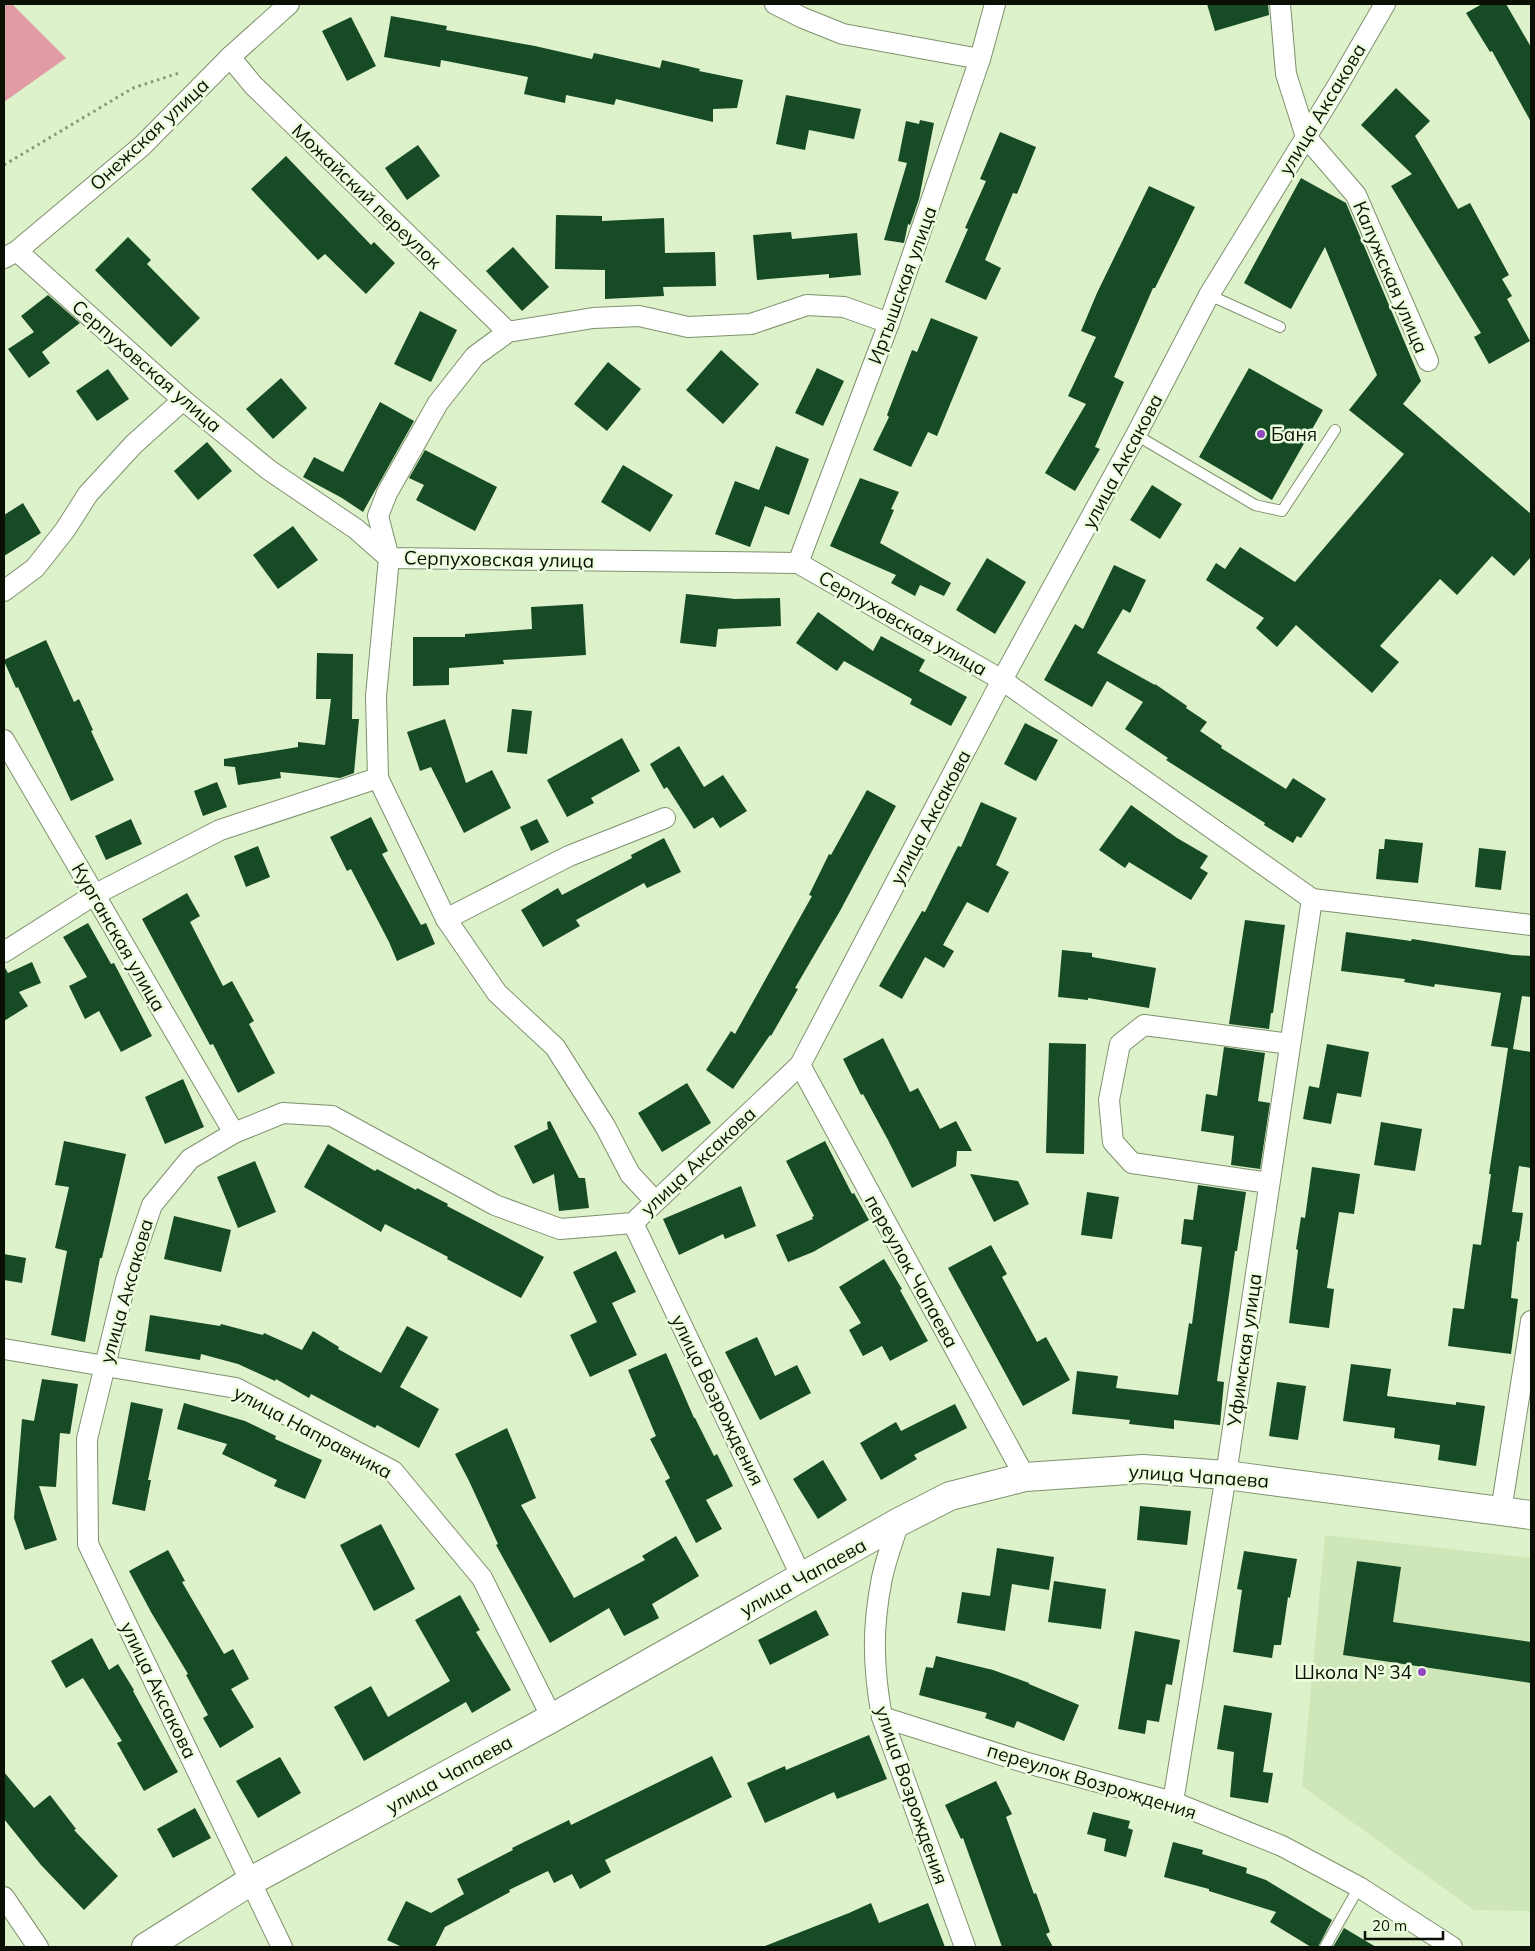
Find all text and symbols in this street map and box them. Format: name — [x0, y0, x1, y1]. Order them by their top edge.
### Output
street label: улица Аксакова — [1273, 39, 1371, 179]
street label: Онежская улица — [84, 73, 214, 195]
street label: Можайский переулок — [287, 118, 447, 274]
street label: Калужская улица — [1348, 197, 1434, 357]
street label: Иртышская улица — [862, 203, 942, 367]
street label: Серпуховская улица — [67, 295, 227, 437]
street label: улица Аксакова — [1076, 390, 1168, 532]
place label: Баня — [1271, 422, 1317, 446]
marker: Баня — [1255, 428, 1267, 440]
street label: Серпуховская улица — [404, 545, 594, 573]
street label: Серпуховская улица — [815, 565, 991, 681]
street label: улица Аксакова — [884, 746, 976, 888]
street label: Курганская улица — [67, 858, 171, 1016]
street label: улица Аксакова — [635, 1101, 761, 1221]
street label: переулок Чапаева — [860, 1190, 964, 1352]
street label: улица Аксакова — [94, 1216, 158, 1366]
street label: Уфимская улица — [1221, 1272, 1267, 1429]
street label: улица Возрождения — [666, 1311, 770, 1489]
street label: улица Направника — [230, 1380, 396, 1484]
street label: улица Чапаева — [1128, 1459, 1270, 1493]
street label: улица Чапаева — [736, 1532, 870, 1622]
street label: улица Аксакова — [116, 1618, 202, 1762]
place label: Школа № 34 — [1294, 1660, 1412, 1684]
marker: Школа № 34 — [1416, 1666, 1428, 1678]
street label: улица Возрождения — [870, 1703, 954, 1887]
street label: улица Чапаева — [382, 1729, 516, 1819]
street label: переулок Возрождения — [984, 1738, 1200, 1824]
scale bar — [1365, 1908, 1442, 1940]
text: 20 m — [1372, 1916, 1407, 1935]

